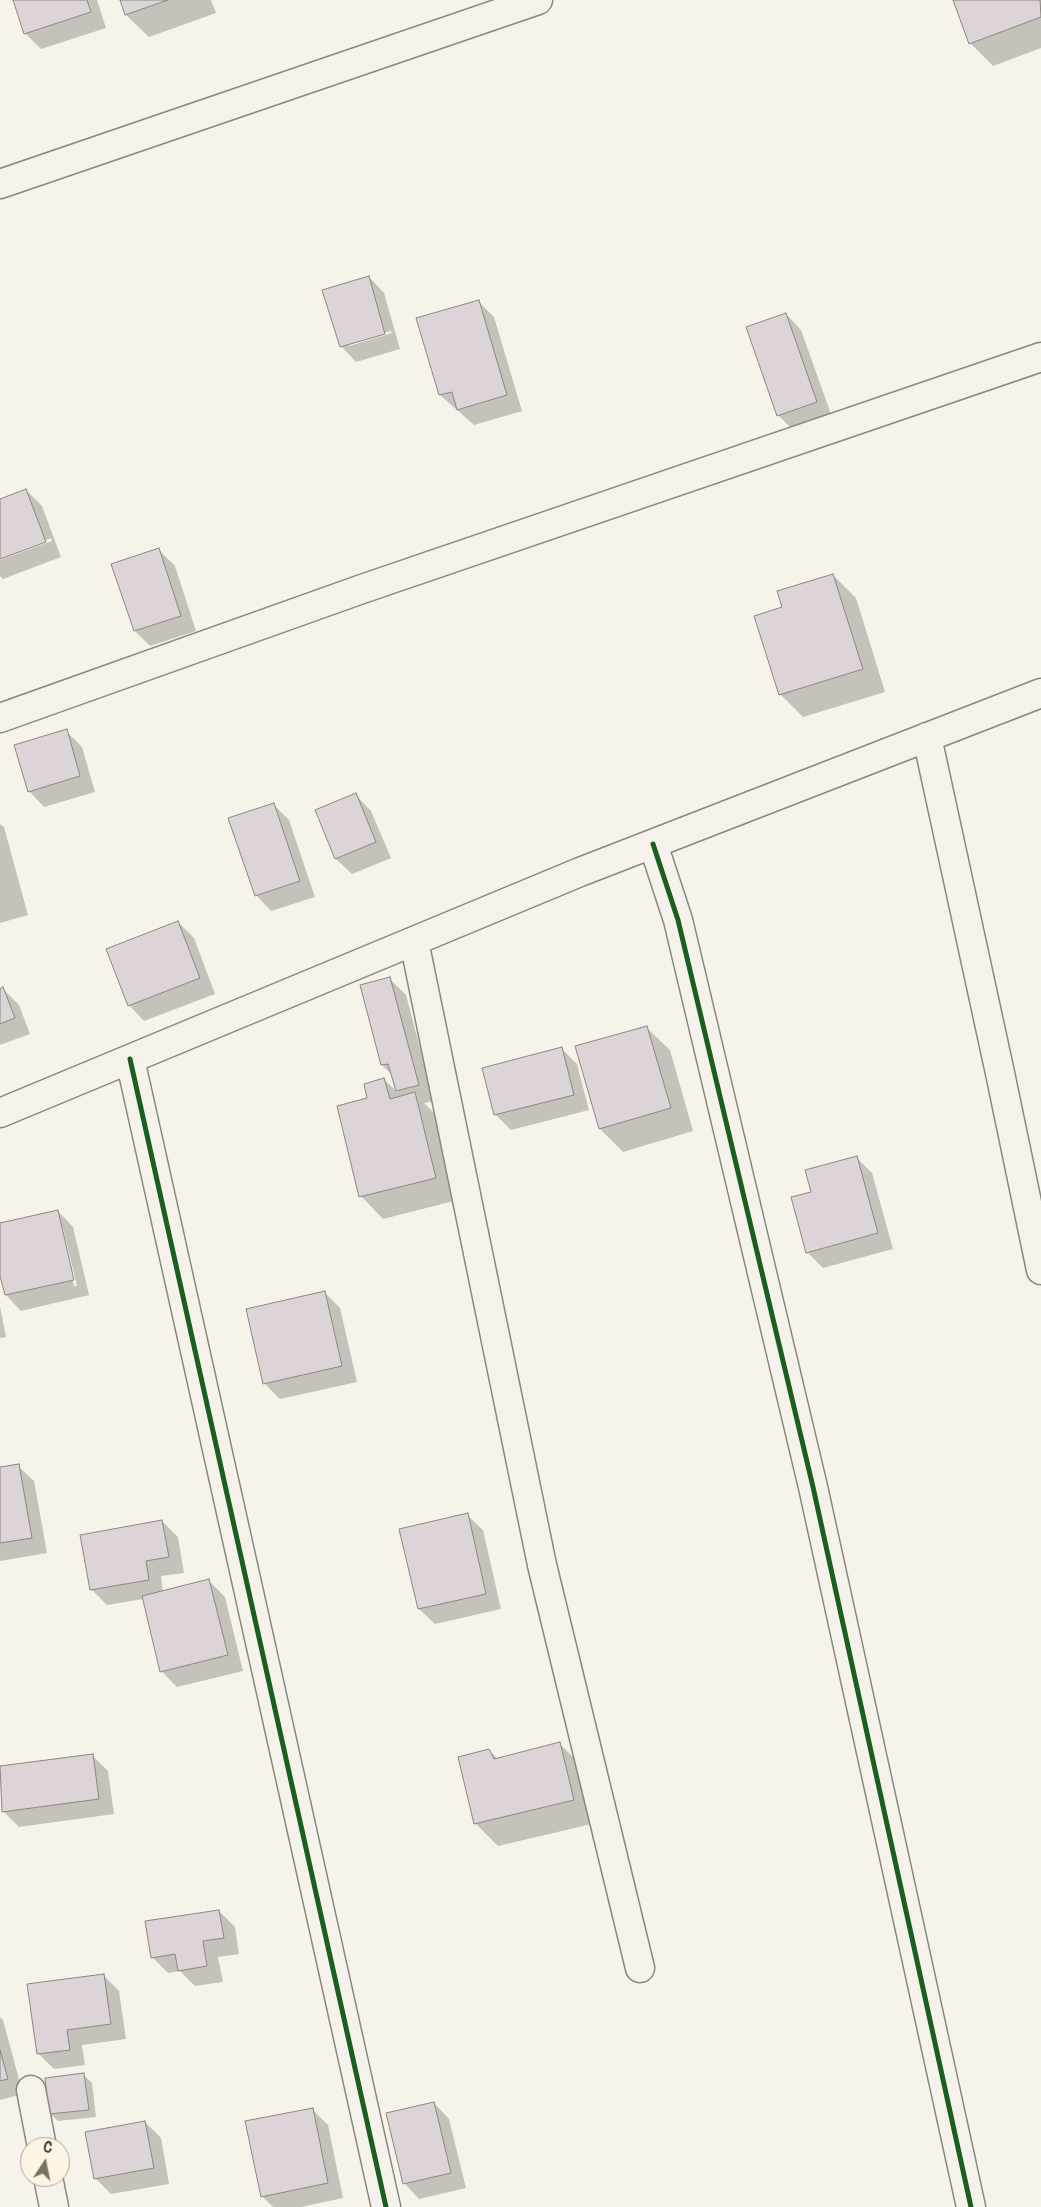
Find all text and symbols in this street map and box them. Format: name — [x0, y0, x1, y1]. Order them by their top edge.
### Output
north arrow — [20, 2137, 70, 2187]
text: С — [42, 2139, 54, 2157]

